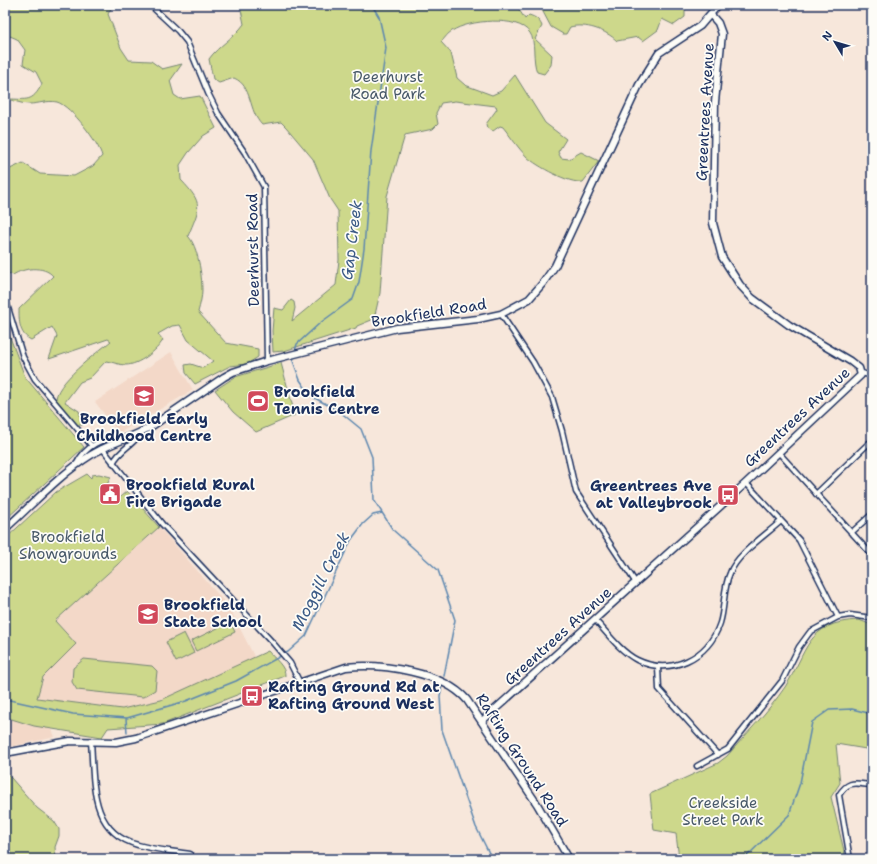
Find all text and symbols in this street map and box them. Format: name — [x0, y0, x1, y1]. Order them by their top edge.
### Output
north arrow — [815, 22, 855, 62]
text: N — [819, 28, 836, 44]
street label: Greentrees Avenue — [691, 43, 719, 181]
park label: Deerhurst Road Park — [351, 67, 425, 104]
street label: Deerhurst Road — [242, 193, 264, 307]
water label: Gap Creek — [336, 199, 367, 281]
street label: Brookfield Road — [370, 294, 488, 332]
street label: Greentrees Avenue — [740, 363, 854, 471]
place label: Brookfield Tennis Centre — [274, 382, 380, 419]
school or university icon: Brookfield Early Childhood Centre — [131, 383, 157, 409]
sports icon: Brookfield Tennis Centre — [245, 388, 271, 414]
place label: Brookfield Early Childhood Centre — [76, 409, 212, 446]
place label: Brookfield Rural Fire Brigade — [126, 475, 255, 512]
place label: Greentrees Ave at Valleybrook — [590, 476, 712, 513]
public building icon: Brookfield Rural Fire Brigade — [97, 481, 123, 507]
bus stop icon: Greentrees Ave at Valleybrook — [715, 482, 741, 508]
park label: Brookfield Showgrounds — [19, 527, 117, 564]
water label: Moggill Creek — [287, 528, 354, 634]
street label: Greentrees Avenue — [500, 582, 616, 690]
place label: Brookfield State School — [164, 595, 262, 632]
school or university icon: Brookfield State School — [135, 601, 161, 627]
place label: Rafting Ground Rd at Rafting Ground West — [268, 677, 439, 714]
bus stop icon: Rafting Ground Rd at Rafting Ground West — [239, 683, 265, 709]
street label: Rafting Ground Road — [471, 690, 573, 831]
park label: Creekside Street Park — [682, 793, 764, 830]

